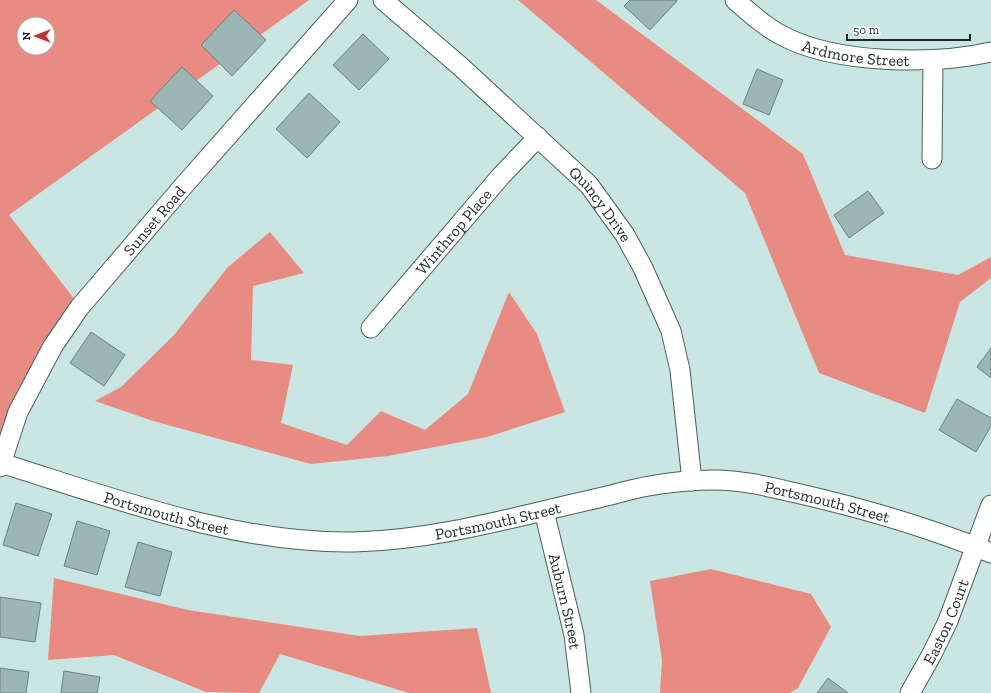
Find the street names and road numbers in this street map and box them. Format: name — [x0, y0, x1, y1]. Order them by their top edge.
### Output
street label: Ardmore Street — [800, 36, 910, 70]
street label: Quincy Drive — [565, 162, 636, 245]
street label: Sunset Road — [119, 182, 189, 259]
street label: Winthrop Place — [412, 185, 495, 278]
street label: Portsmouth Street — [763, 477, 892, 526]
street label: Portsmouth Street — [102, 487, 231, 538]
street label: Portsmouth Street — [433, 498, 563, 543]
street label: Auburn Street — [545, 551, 585, 651]
street label: Easton Court — [919, 576, 972, 668]

